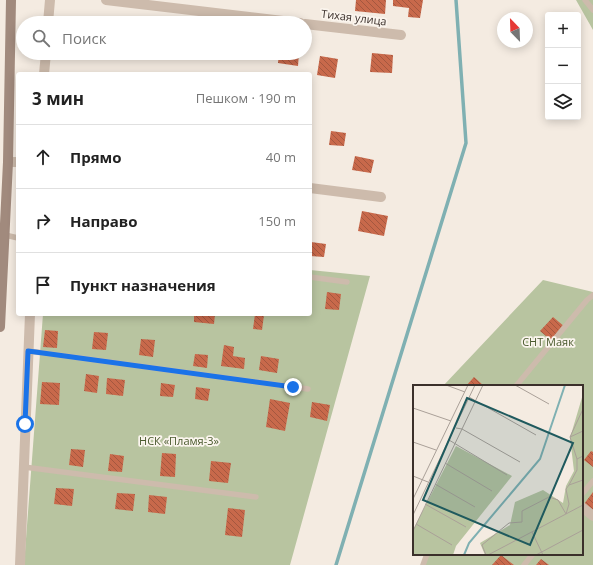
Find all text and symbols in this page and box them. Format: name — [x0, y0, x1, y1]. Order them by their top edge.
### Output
street label: Тихая улица — [320, 6, 388, 28]
north arrow — [497, 12, 533, 48]
map controls — [545, 12, 581, 120]
button: + — [545, 12, 581, 48]
search box — [16, 16, 312, 60]
icon: search — [30, 27, 52, 49]
text: Поиск — [62, 28, 106, 48]
button: − — [545, 48, 581, 84]
button: layers — [545, 84, 581, 120]
text: 3 мин — [32, 87, 84, 110]
text: Пешком · 190 m — [196, 89, 296, 107]
icon: ahead — [32, 146, 54, 168]
text: Прямо — [70, 147, 122, 167]
text: 40 m — [266, 148, 296, 166]
icon: right — [32, 210, 54, 232]
text: Направо — [70, 211, 138, 231]
text: 150 m — [258, 212, 296, 230]
icon: arrive — [32, 274, 54, 296]
text: Пункт назначения — [70, 275, 216, 295]
park label: СНТ Маяк — [522, 334, 574, 349]
route end — [284, 378, 302, 396]
inset map — [413, 385, 583, 555]
route start — [16, 415, 34, 433]
park label: НСК «Пламя-3» — [139, 433, 219, 448]

